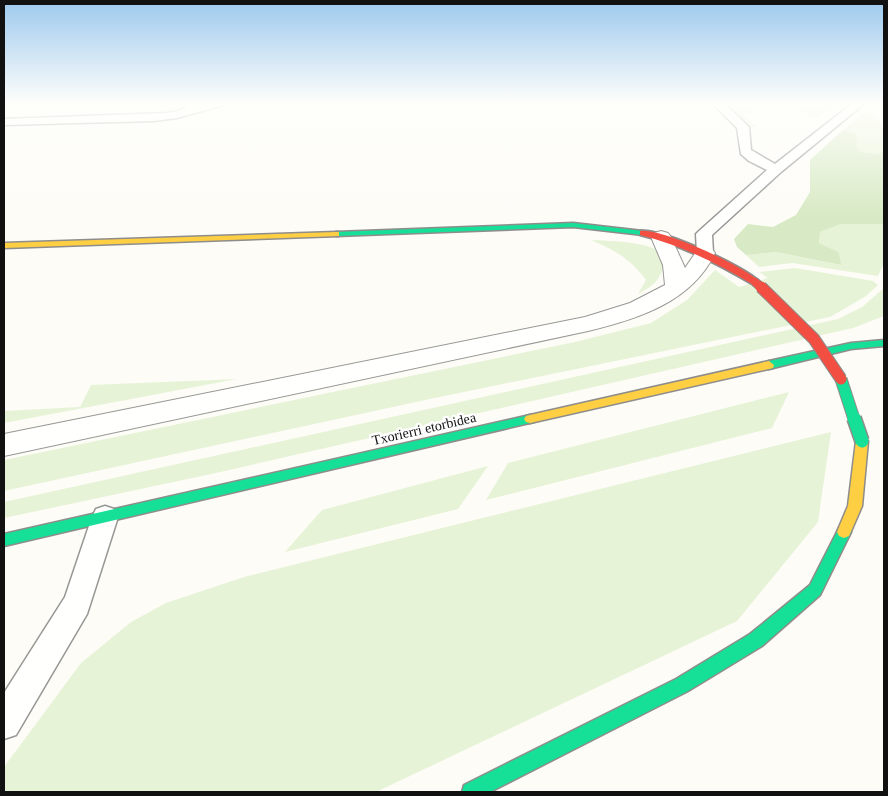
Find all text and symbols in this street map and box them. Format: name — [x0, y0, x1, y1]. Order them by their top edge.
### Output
street label: Txorierri etorbidea — [371, 410, 478, 448]

